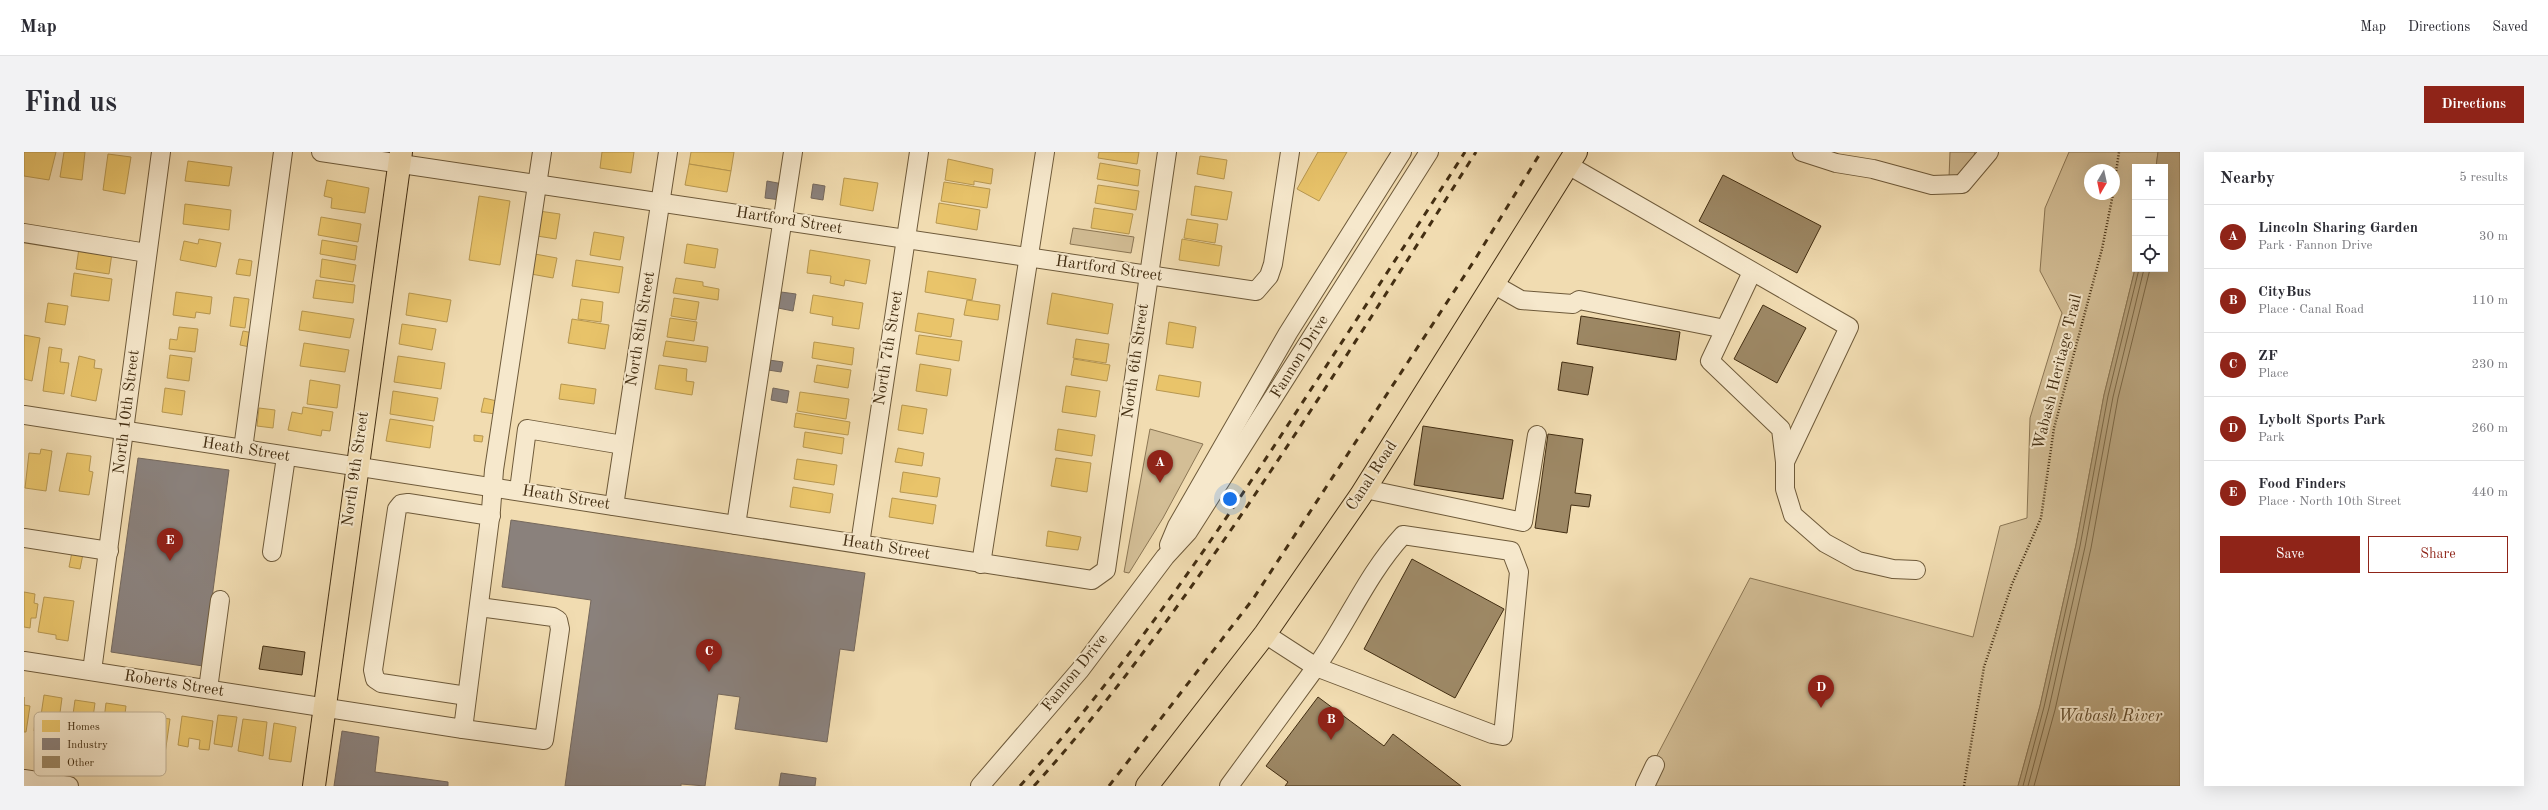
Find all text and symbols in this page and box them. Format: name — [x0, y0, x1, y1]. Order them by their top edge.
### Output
text: Map — [20, 18, 57, 37]
text: Map — [2360, 20, 2386, 34]
text: Directions — [2408, 20, 2470, 34]
text: Saved — [2492, 20, 2528, 34]
button: Directions — [2424, 86, 2524, 123]
text: Find us — [24, 90, 117, 118]
north arrow — [2084, 164, 2120, 200]
map controls — [2132, 164, 2168, 272]
button: + — [2132, 164, 2168, 200]
text: Nearby — [2220, 170, 2275, 187]
text: 5 results — [2459, 171, 2508, 184]
button: − — [2132, 200, 2168, 236]
street label: Hartford Street — [735, 205, 844, 237]
text: Lincoln Sharing Garden — [2258, 221, 2418, 236]
text: A — [2228, 230, 2238, 243]
text: 30 m — [2479, 230, 2508, 243]
button: locate — [2132, 236, 2168, 272]
text: Park · Fannon Drive — [2258, 239, 2372, 252]
street label: Hartford Street — [1055, 254, 1164, 284]
street label: North 8th Street — [624, 270, 658, 388]
text: CityBus — [2258, 285, 2311, 300]
street label: North 7th Street — [872, 289, 906, 407]
street label: Wabash Heritage Trail — [2031, 293, 2085, 451]
text: B — [2228, 294, 2238, 307]
text: 110 m — [2471, 294, 2508, 307]
street label: North 6th Street — [1120, 302, 1152, 420]
text: Place · Canal Road — [2258, 303, 2364, 316]
street label: Fannon Drive — [1268, 313, 1332, 401]
street label: North 10th Street — [111, 348, 143, 475]
text: ZF — [2258, 349, 2278, 364]
text: C — [2229, 358, 2237, 371]
text: 230 m — [2471, 358, 2508, 371]
text: Place — [2258, 367, 2288, 380]
street label: North 9th Street — [340, 410, 372, 528]
text: Lybolt Sports Park — [2258, 413, 2386, 428]
text: D — [2228, 422, 2238, 435]
text: 260 m — [2471, 422, 2508, 435]
text: Park — [2258, 431, 2285, 444]
street label: Heath Street — [201, 435, 292, 465]
street label: Canal Road — [1344, 438, 1400, 514]
pin: A — [1147, 450, 1173, 483]
text: Food Finders — [2258, 477, 2346, 492]
street label: Heath Street — [521, 483, 612, 513]
text: E — [2229, 486, 2237, 499]
text: 440 m — [2471, 486, 2508, 499]
your location — [1220, 489, 1240, 509]
text: Place · North 10th Street — [2258, 495, 2401, 508]
pin: E — [157, 528, 183, 561]
street label: Heath Street — [841, 533, 932, 563]
button: Save — [2220, 536, 2360, 573]
button: Share — [2368, 536, 2508, 573]
street label: Fannon Drive — [1039, 631, 1111, 715]
pin: C — [696, 639, 722, 672]
street label: Roberts Street — [123, 668, 225, 700]
pin: D — [1808, 675, 1834, 708]
pin: B — [1318, 707, 1344, 740]
water label: Wabash River — [2058, 708, 2163, 725]
legend — [34, 712, 166, 776]
text: Homes — [67, 722, 100, 733]
text: Industry — [67, 740, 108, 751]
text: Other — [67, 758, 95, 769]

